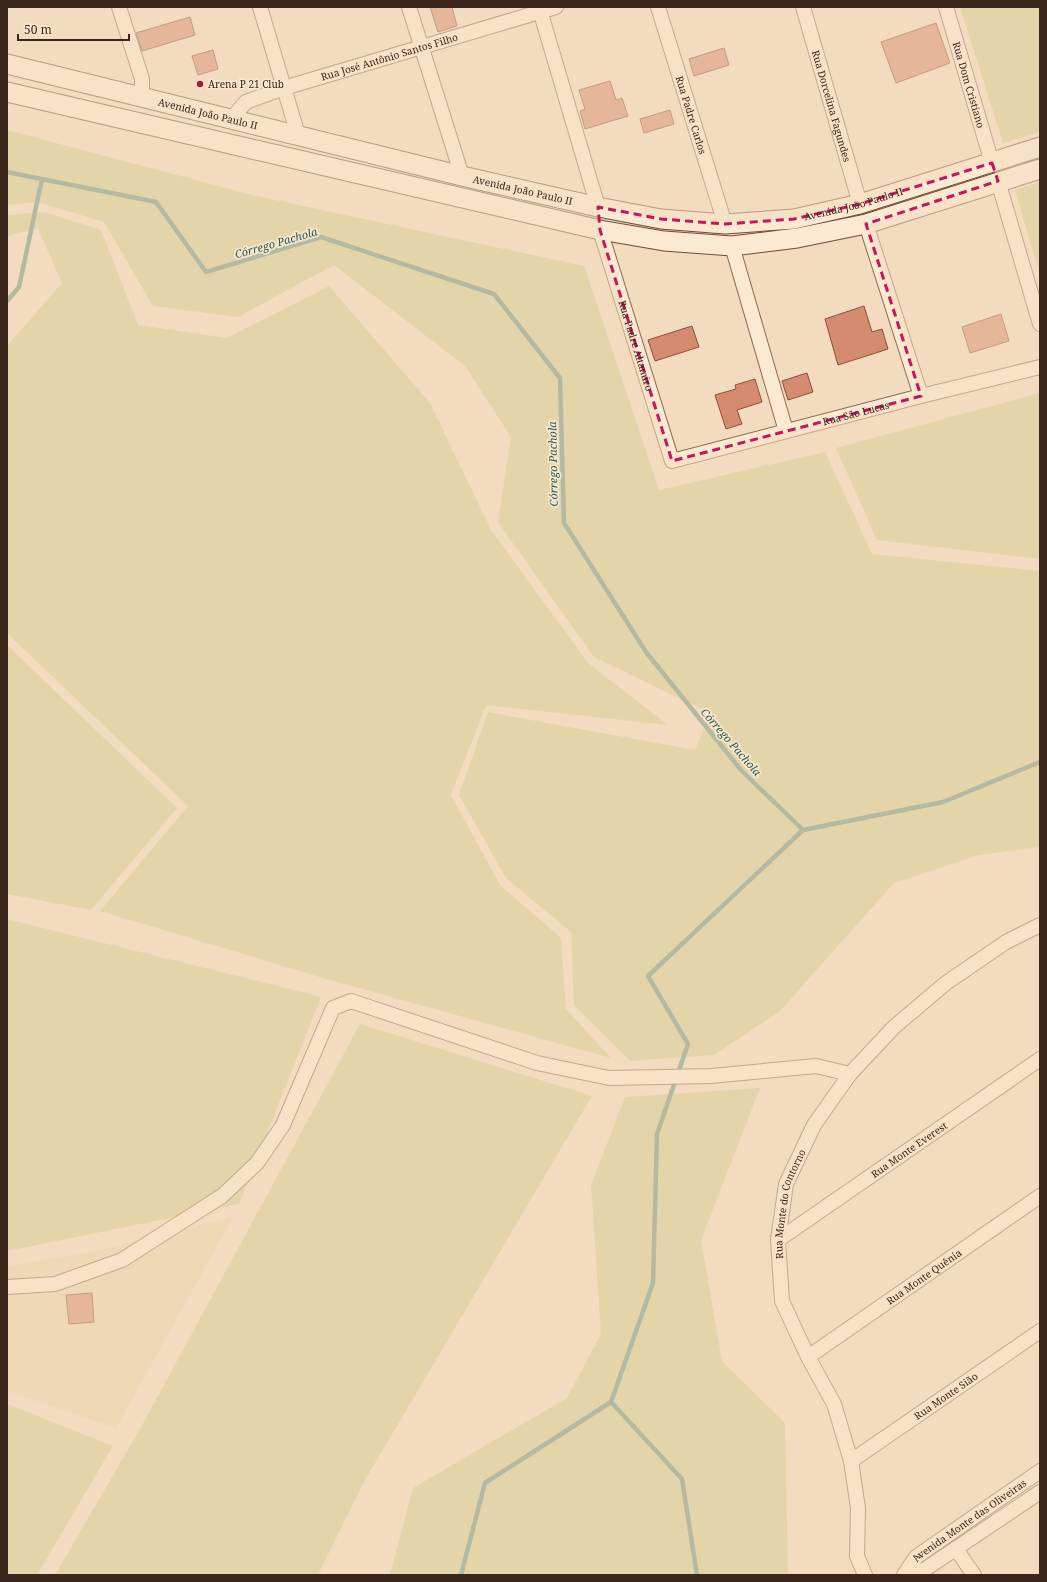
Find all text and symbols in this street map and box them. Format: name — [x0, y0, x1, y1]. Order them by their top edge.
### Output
scale bar — [18, 16, 129, 42]
text: 50 m — [24, 21, 52, 38]
street label: Rua José Antônio Santos Filho — [319, 30, 460, 84]
street label: Rua Dom Cristiano — [950, 40, 988, 130]
street label: Rua Dorcelina Fagundes — [809, 48, 855, 164]
street label: Rua Padre Carlos — [673, 74, 710, 156]
place label: Arena P 21 Club — [208, 77, 284, 91]
marker: Arena P 21 Club — [195, 79, 205, 89]
street label: Avenida João Paulo II — [157, 94, 259, 133]
street label: Avenida João Paulo II — [472, 172, 574, 208]
street label: Avenida João Paulo II — [803, 184, 905, 224]
water label: Córrego Pachola — [233, 223, 319, 261]
street label: Rua Padre Altamiro — [615, 298, 657, 393]
street label: Rua São Lucas — [821, 397, 891, 428]
water label: Córrego Pachola — [544, 421, 561, 507]
water label: Córrego Pachola — [698, 705, 765, 779]
street label: Rua Monte Everest — [868, 1118, 950, 1181]
street label: Rua Monte do Contorno — [771, 1147, 809, 1259]
street label: Rua Monte Quênia — [883, 1245, 965, 1308]
street label: Rua Monte Sião — [911, 1369, 981, 1423]
street label: Avenida Monte das Oliveiras — [908, 1475, 1029, 1564]

